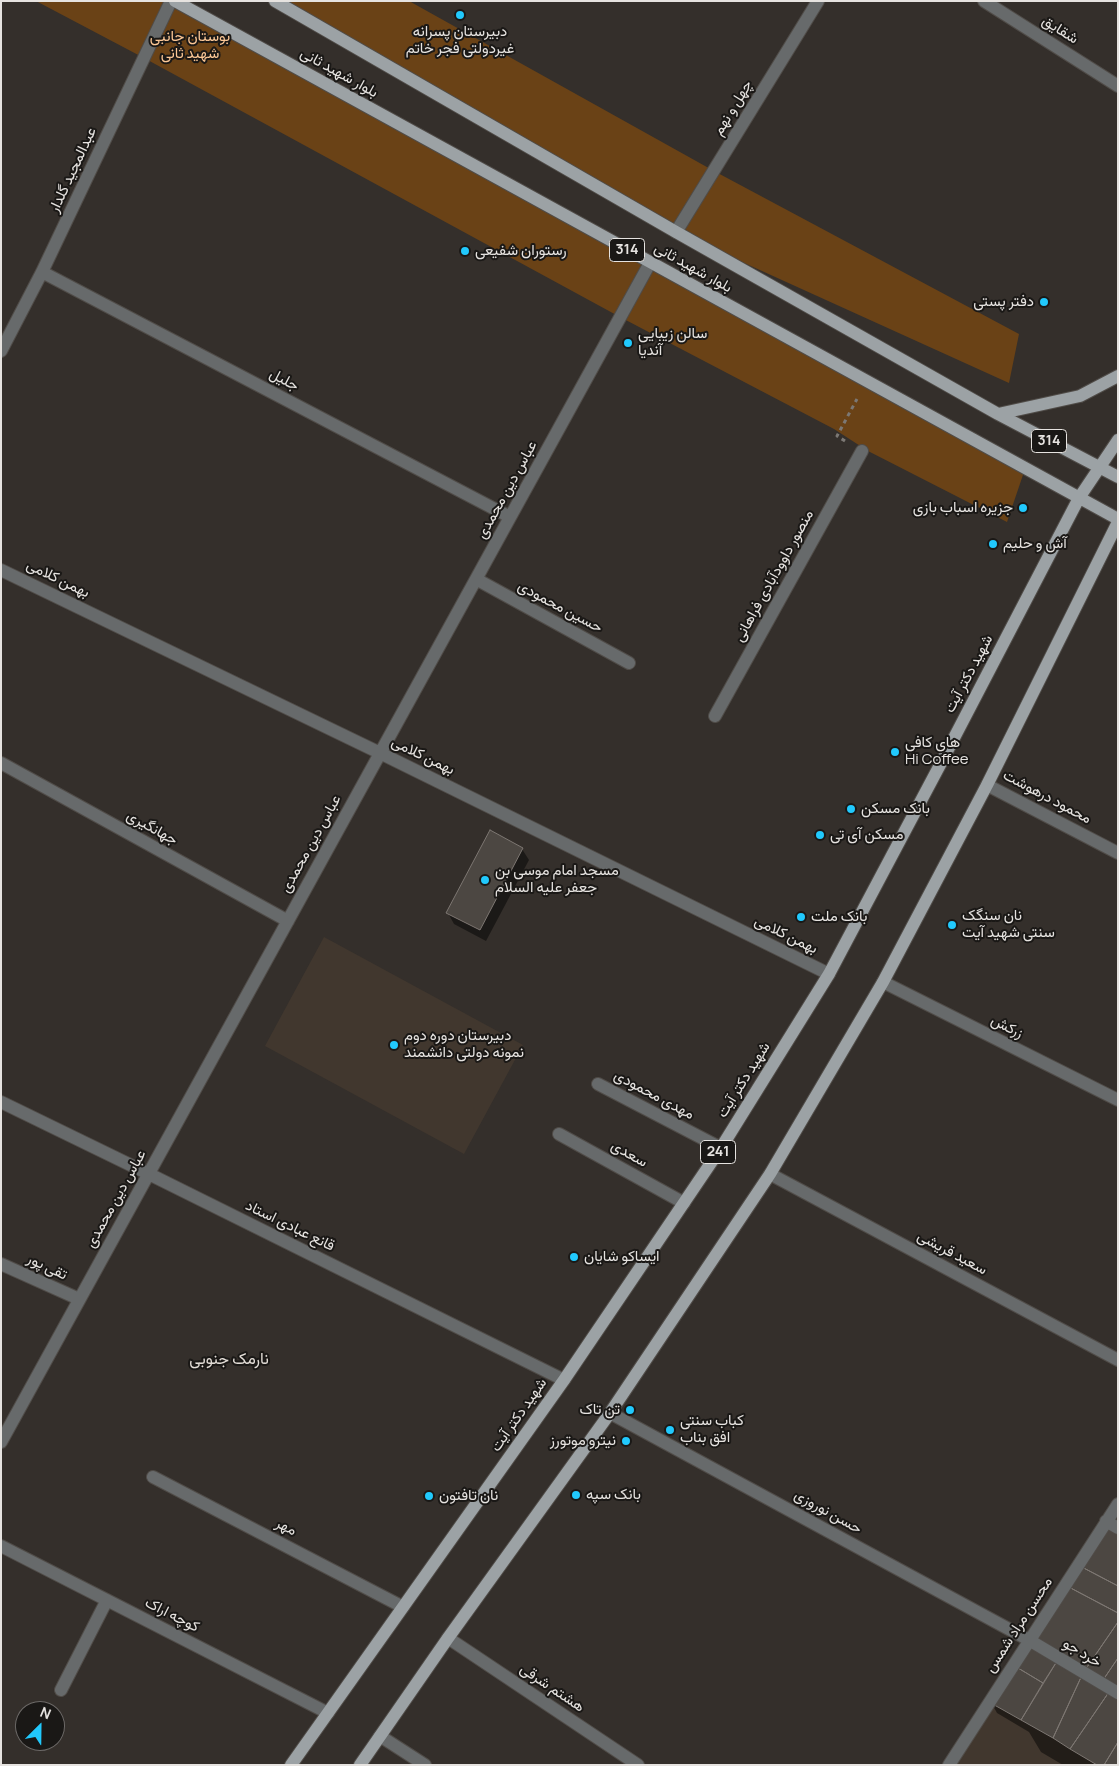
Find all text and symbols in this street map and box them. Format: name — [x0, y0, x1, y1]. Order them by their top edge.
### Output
marker: دبیرستان پسرانه غیردولتی فجر خاتم — [454, 9, 466, 21]
street label: شقایق — [1039, 12, 1081, 48]
place label: دبیرستان پسرانه غیردولتی فجر خاتم — [406, 23, 514, 58]
park label: بوستان جانبی شهید ثانی — [150, 28, 230, 63]
street label: بلوار شهید ثانی — [297, 44, 381, 102]
street label: چهل و نهم — [709, 77, 757, 139]
street label: عبدالمجید گلدار — [45, 124, 101, 216]
road number: 314 — [610, 238, 644, 262]
street label: بلوار شهید ثانی — [651, 239, 735, 297]
place label: رستوران شفیعی — [475, 242, 567, 260]
marker: رستوران شفیعی — [459, 245, 471, 257]
place label: دفتر پستی — [973, 293, 1034, 311]
marker: دفتر پستی — [1038, 296, 1050, 308]
place label: سالن زیبایی آندیا — [638, 325, 707, 360]
marker: سالن زیبایی آندیا — [622, 337, 634, 349]
street label: جلیل — [266, 365, 302, 395]
road number: 314 — [1032, 430, 1066, 452]
street label: عباس دین محمدی — [473, 438, 541, 542]
place label: جزیره اسباب بازی — [913, 499, 1013, 517]
marker: جزیره اسباب بازی — [1017, 502, 1029, 514]
street label: منصور داوودآبادی فراهانی — [730, 507, 818, 645]
place label: آش و حلیم — [1003, 535, 1067, 553]
marker: آش و حلیم — [987, 538, 999, 550]
street label: بهمن کلامی — [23, 556, 93, 602]
street label: حسین محمودی — [514, 577, 606, 637]
street label: شهید دکتر آیت — [941, 632, 997, 716]
street label: بهمن کلامی — [388, 733, 458, 779]
place label: های کافی Hi Coffee — [905, 734, 969, 769]
marker: های کافی Hi Coffee — [889, 746, 901, 758]
street label: محمود درهوشت — [1000, 766, 1094, 828]
street label: عباس دین محمدی — [277, 792, 345, 896]
place label: بانک مسکن — [861, 800, 930, 818]
marker: بانک مسکن — [845, 803, 857, 815]
street label: جهانگیری — [123, 807, 181, 849]
place label: مسکن آی تی — [830, 826, 904, 844]
marker: مسکن آی تی — [814, 829, 826, 841]
place label: مسجد امام موسی بن جعفر علیه السلام — [495, 862, 619, 897]
marker: مسجد امام موسی بن جعفر علیه السلام — [479, 874, 491, 886]
place label: نان سنگک سنتی شهید آیت — [962, 907, 1055, 942]
place label: بانک ملت — [811, 908, 867, 926]
marker: بانک ملت — [795, 911, 807, 923]
street label: بهمن کلامی — [751, 912, 821, 958]
marker: نان سنگک سنتی شهید آیت — [946, 919, 958, 931]
street label: زرکش — [988, 1011, 1026, 1043]
place label: دبیرستان دوره دوم نمونه دولتی دانشمند — [404, 1027, 524, 1062]
marker: دبیرستان دوره دوم نمونه دولتی دانشمند — [388, 1039, 400, 1051]
street label: شهید دکتر آیت — [714, 1039, 774, 1121]
street label: مهدی محمودی — [611, 1066, 697, 1124]
street label: سعدی — [608, 1137, 650, 1171]
road number: 241 — [700, 1140, 736, 1164]
street label: عباس دین محمدی — [82, 1147, 150, 1251]
street label: قانع عبادی استاد — [242, 1197, 338, 1255]
street label: سعید قریشی — [914, 1227, 990, 1279]
place label: ایساکو شایان — [584, 1248, 660, 1266]
street label: تقی پور — [24, 1250, 70, 1284]
marker: ایساکو شایان — [568, 1251, 580, 1263]
district label: نارمک جنوبی — [189, 1350, 269, 1370]
street label: شهید دکتر آیت — [487, 1375, 551, 1455]
place label: تن تاک — [580, 1401, 620, 1419]
marker: تن تاک — [624, 1404, 636, 1416]
place label: کباب سنتی افق بناب — [680, 1412, 744, 1447]
marker: کباب سنتی افق بناب — [664, 1424, 676, 1436]
place label: نیترو موتورز — [550, 1432, 616, 1450]
marker: نیترو موتورز — [620, 1435, 632, 1447]
place label: بانک سپه — [586, 1486, 641, 1504]
street label: حسن نوروزی — [791, 1486, 865, 1538]
place label: نان تافتون — [439, 1487, 498, 1505]
marker: بانک سپه — [570, 1489, 582, 1501]
marker: نان تافتون — [423, 1490, 435, 1502]
street label: مهر — [272, 1514, 300, 1540]
street label: محسن مراد شمس — [981, 1574, 1057, 1676]
street label: کوچه اراک — [142, 1594, 202, 1636]
street label: خرد جو — [1060, 1635, 1104, 1671]
street label: هشتم شرقی — [516, 1660, 588, 1716]
north arrow — [15, 1701, 65, 1751]
text: N — [37, 1702, 54, 1723]

